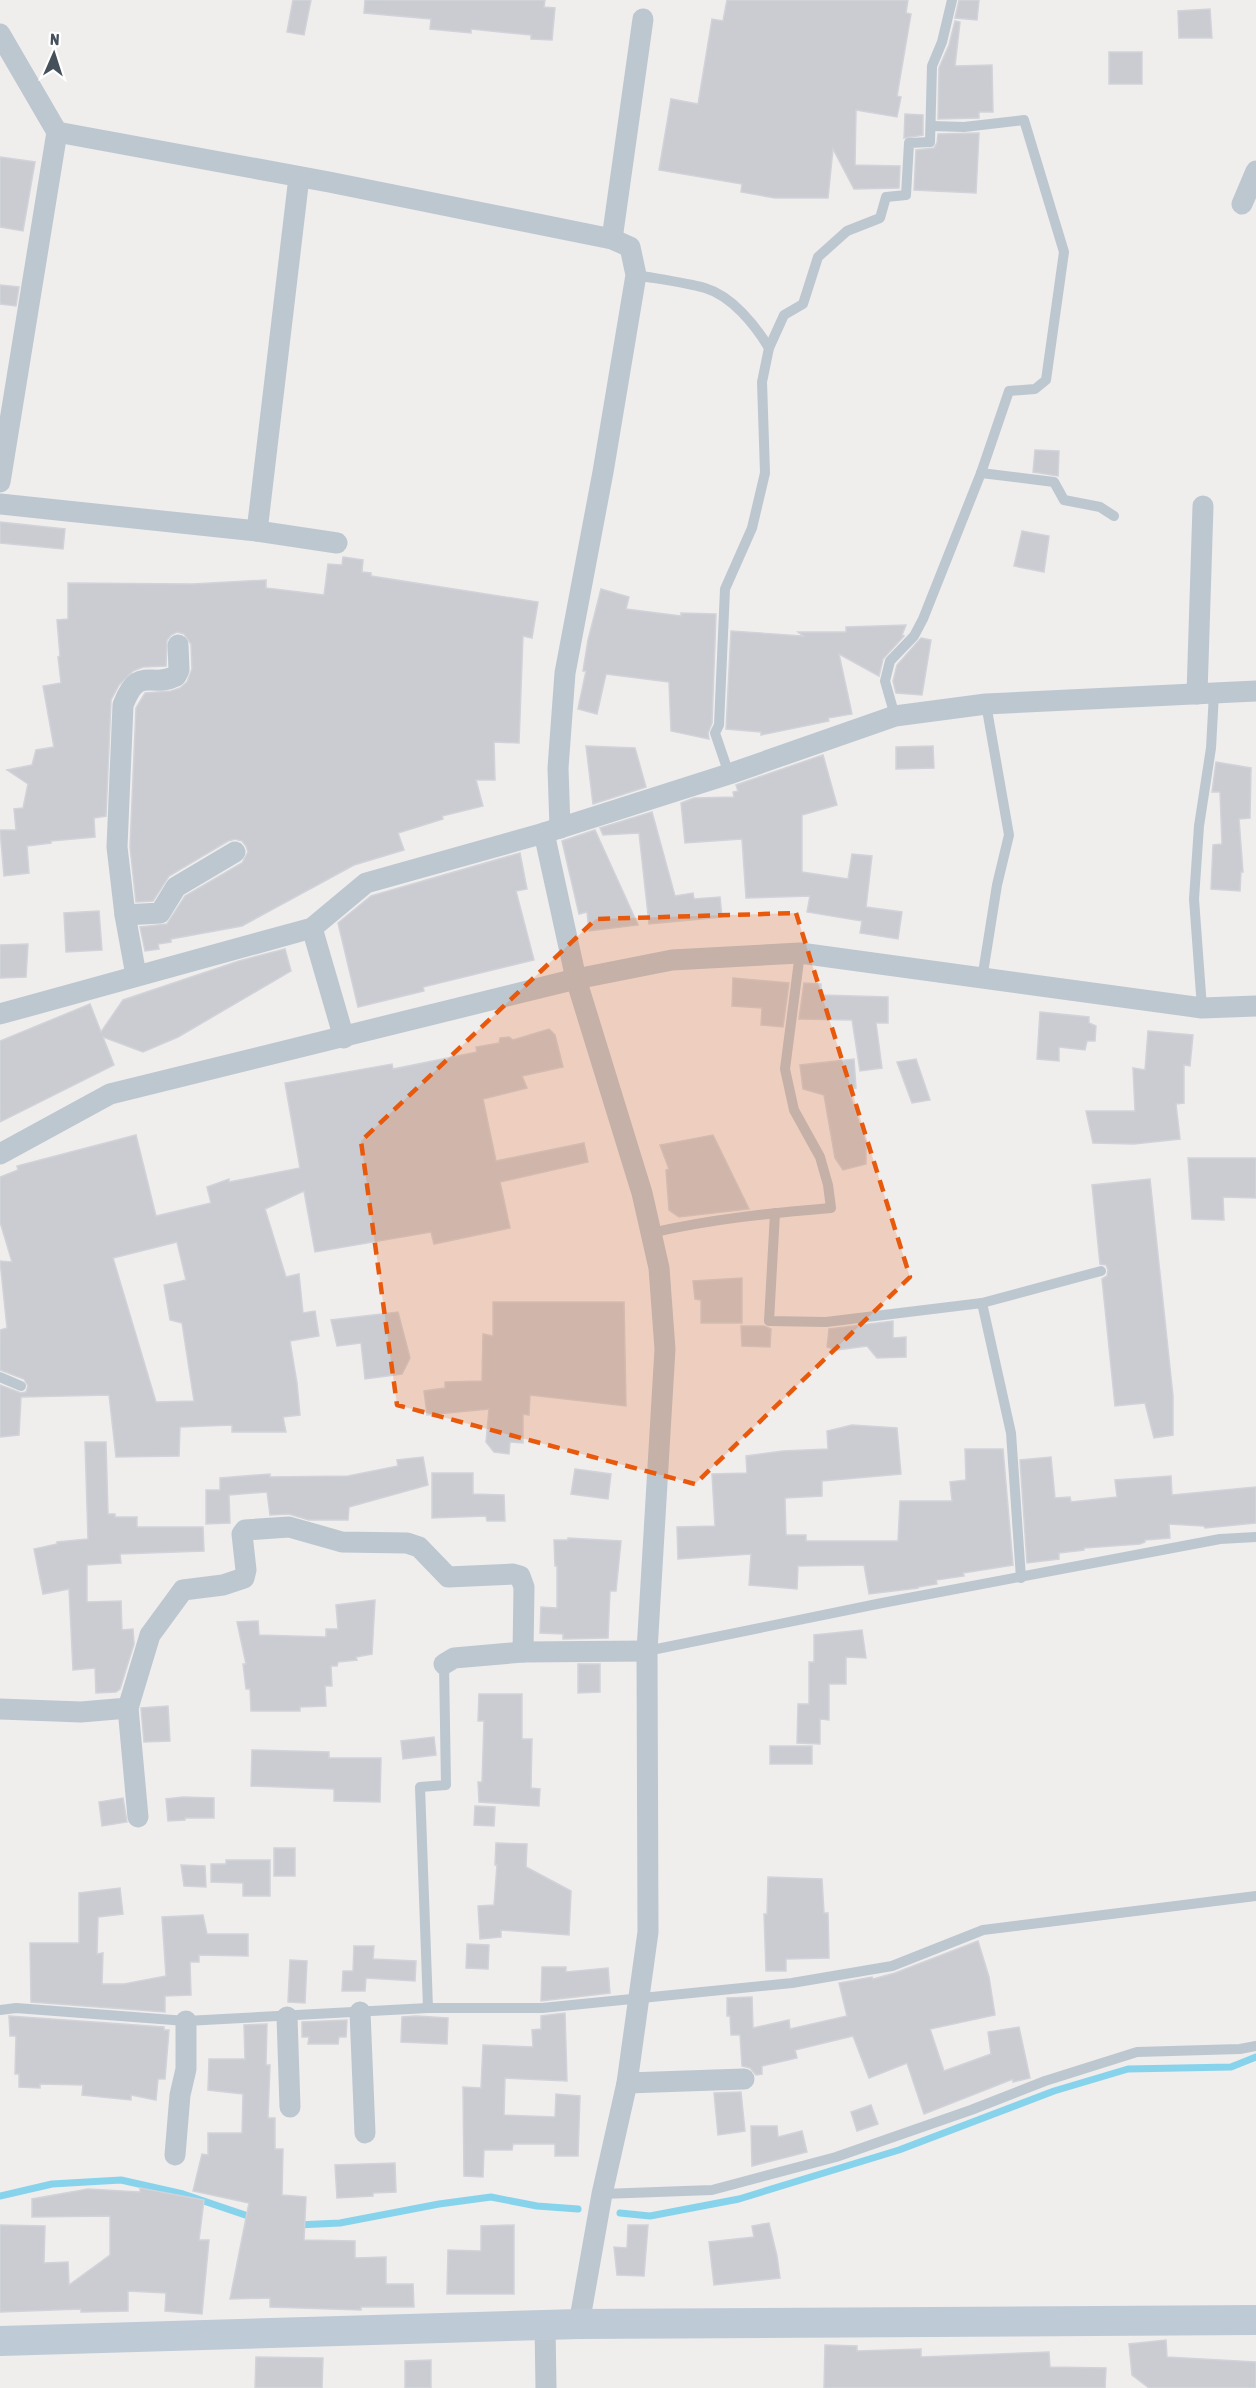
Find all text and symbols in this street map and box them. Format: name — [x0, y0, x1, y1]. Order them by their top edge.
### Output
north arrow — [24, 24, 84, 84]
text: N — [50, 30, 60, 48]

